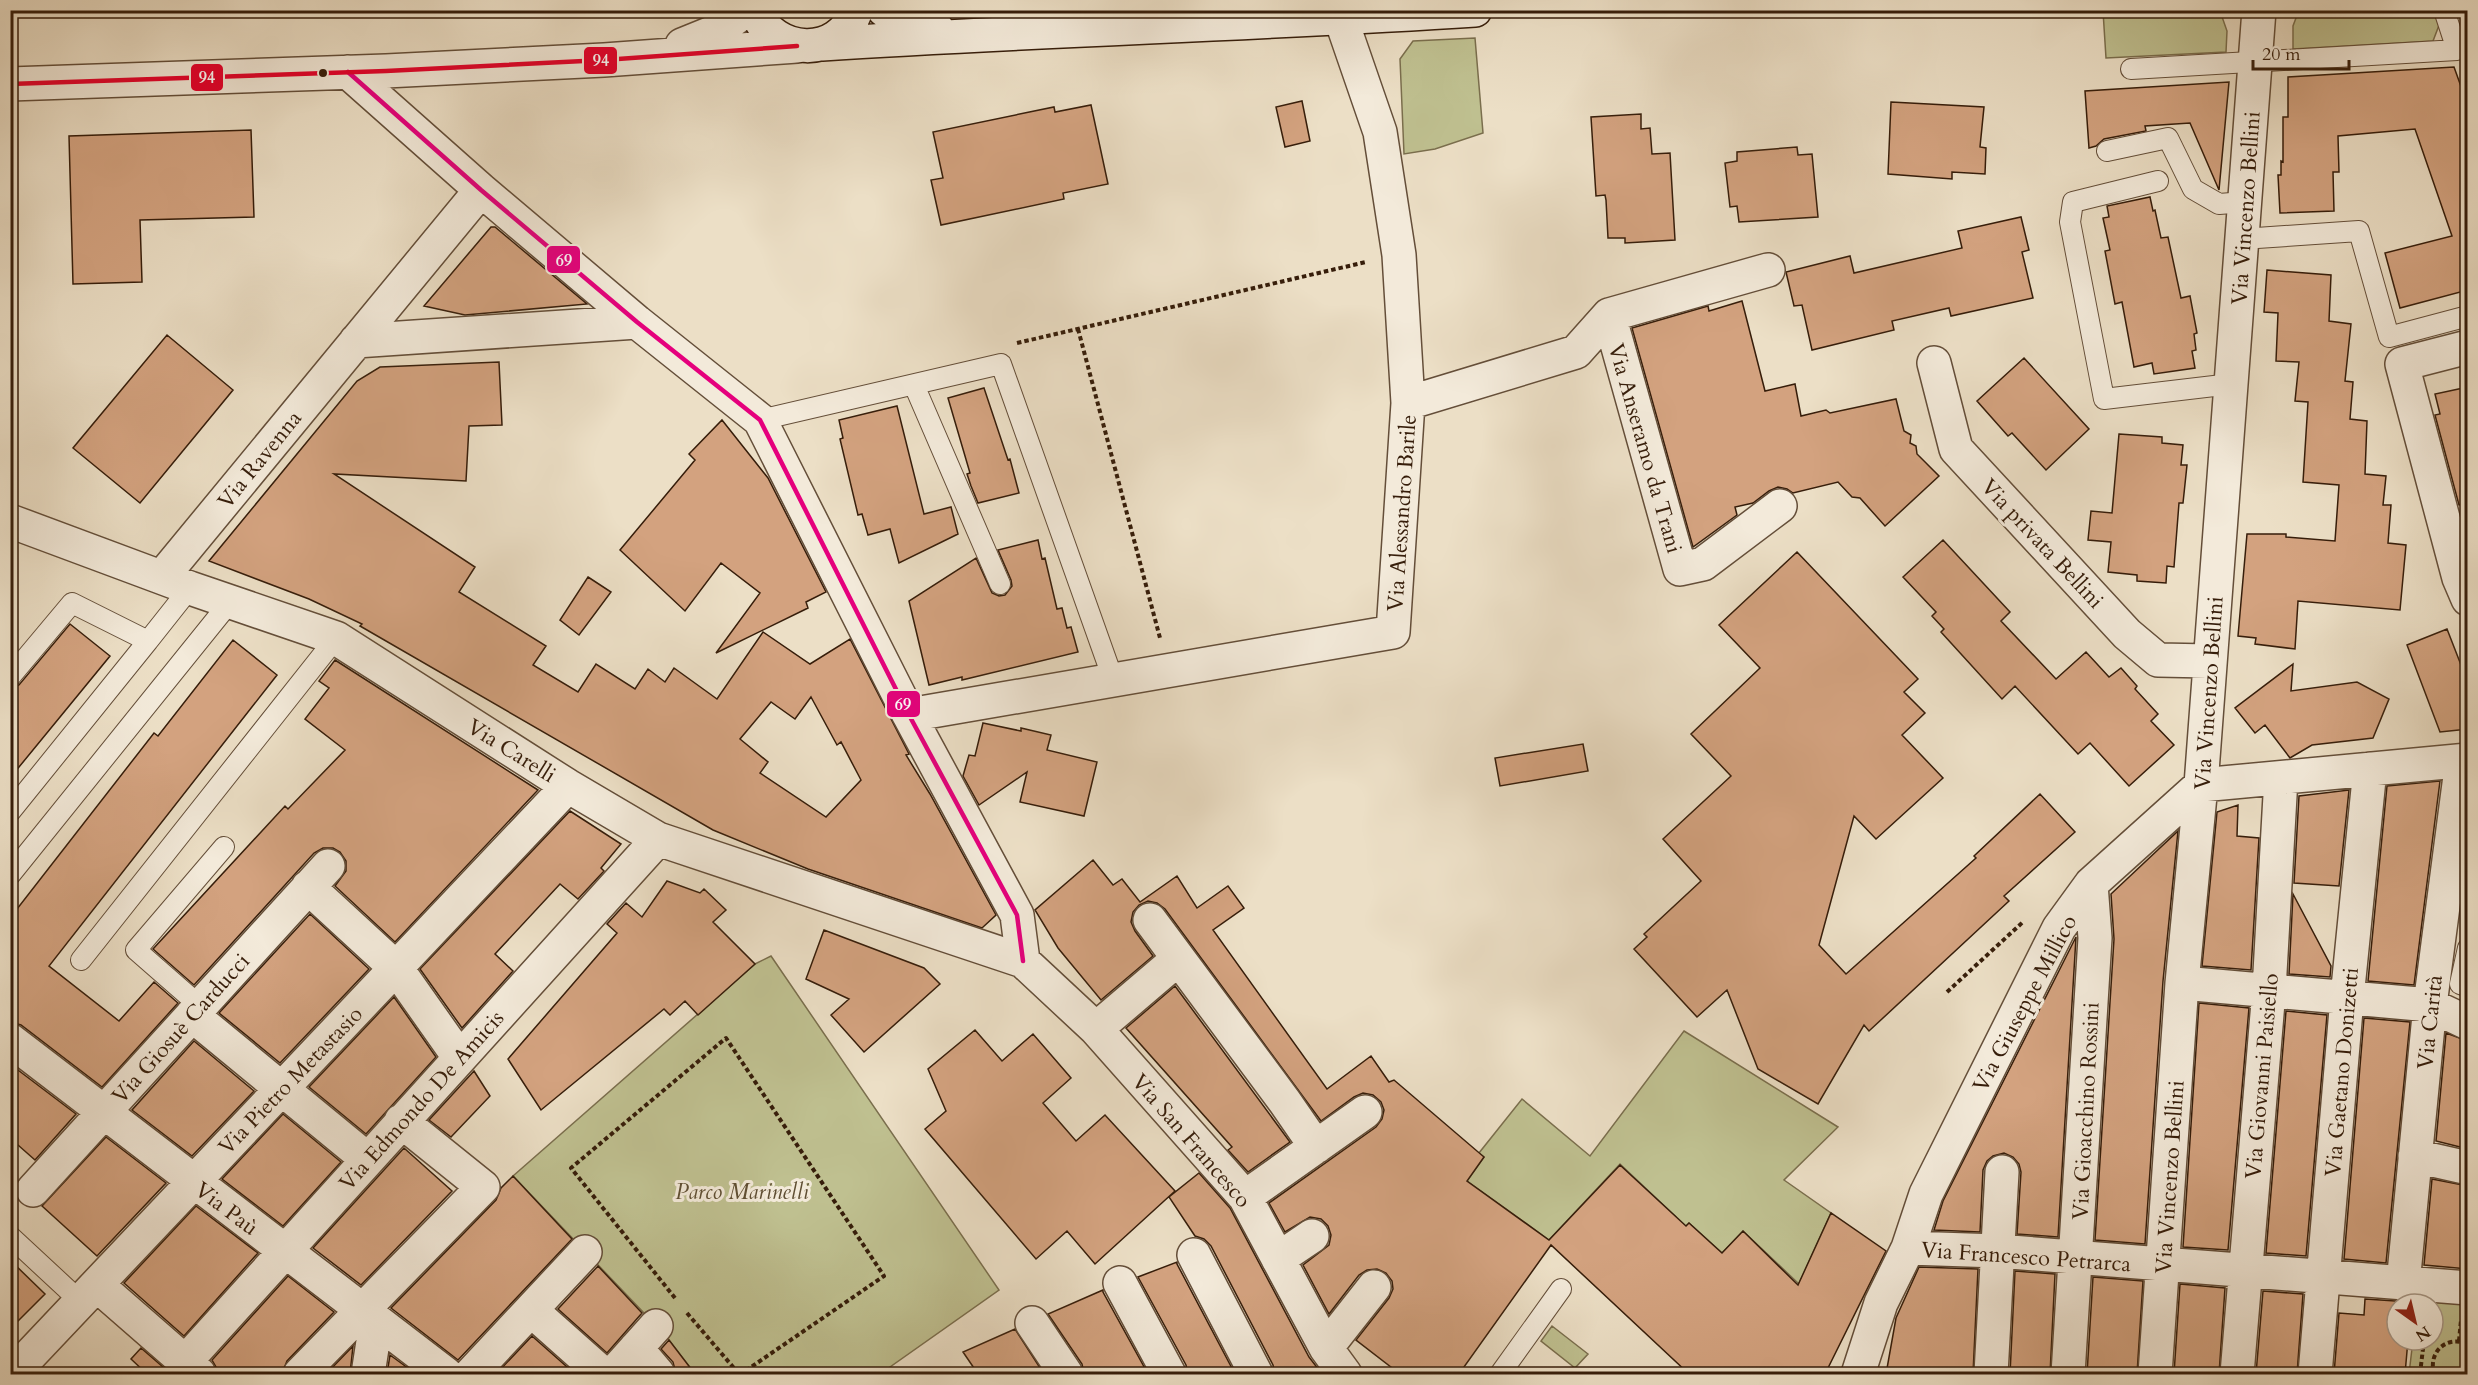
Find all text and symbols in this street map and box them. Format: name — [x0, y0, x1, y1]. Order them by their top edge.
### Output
scale bar — [2253, 33, 2349, 71]
text: 20 m — [2262, 42, 2301, 67]
line badge: 94 — [583, 46, 618, 75]
text: 94 — [593, 50, 609, 72]
line badge: 94 — [190, 63, 224, 92]
text: 94 — [199, 67, 215, 89]
unlabelled marker — [317, 67, 329, 79]
street label: Via Vincenzo Bellini — [2224, 110, 2268, 306]
line badge: 69 — [546, 245, 581, 274]
text: 69 — [556, 250, 572, 272]
street label: Via Anseramo da Trani — [1601, 340, 1689, 557]
street label: Via Ravenna — [211, 404, 309, 515]
street label: Via Alessandro Barile — [1380, 413, 1424, 613]
street label: Via privata Bellini — [1974, 472, 2110, 615]
street label: Via Vincenzo Bellini — [2187, 595, 2231, 791]
line badge: 69 — [886, 690, 921, 718]
text: 69 — [895, 694, 911, 716]
street label: Via Carelli — [461, 712, 562, 790]
street label: Via Giuseppe Millico — [1966, 910, 2084, 1097]
street label: Via Giosuè Carducci — [105, 947, 256, 1110]
street label: Via Gaetano Donizetti — [2318, 966, 2366, 1178]
street label: Via Giovanni Paisiello — [2238, 972, 2286, 1180]
street label: Via Carità — [2410, 973, 2450, 1071]
street label: Via Pietro Metastasio — [212, 1000, 370, 1162]
street label: Via Gioacchino Rossini — [2065, 1001, 2107, 1221]
street label: Via Edmondo De Amicis — [333, 1004, 511, 1197]
street label: Via San Francesco — [1125, 1067, 1258, 1214]
street label: Via Vincenzo Bellini — [2148, 1079, 2192, 1275]
street label: Via Paù — [188, 1175, 264, 1243]
park label: Parco Marinelli — [675, 1177, 810, 1207]
street label: Via Francesco Petrarca — [1920, 1235, 2133, 1279]
north arrow — [2385, 1292, 2445, 1352]
text: N — [2411, 1321, 2435, 1347]

